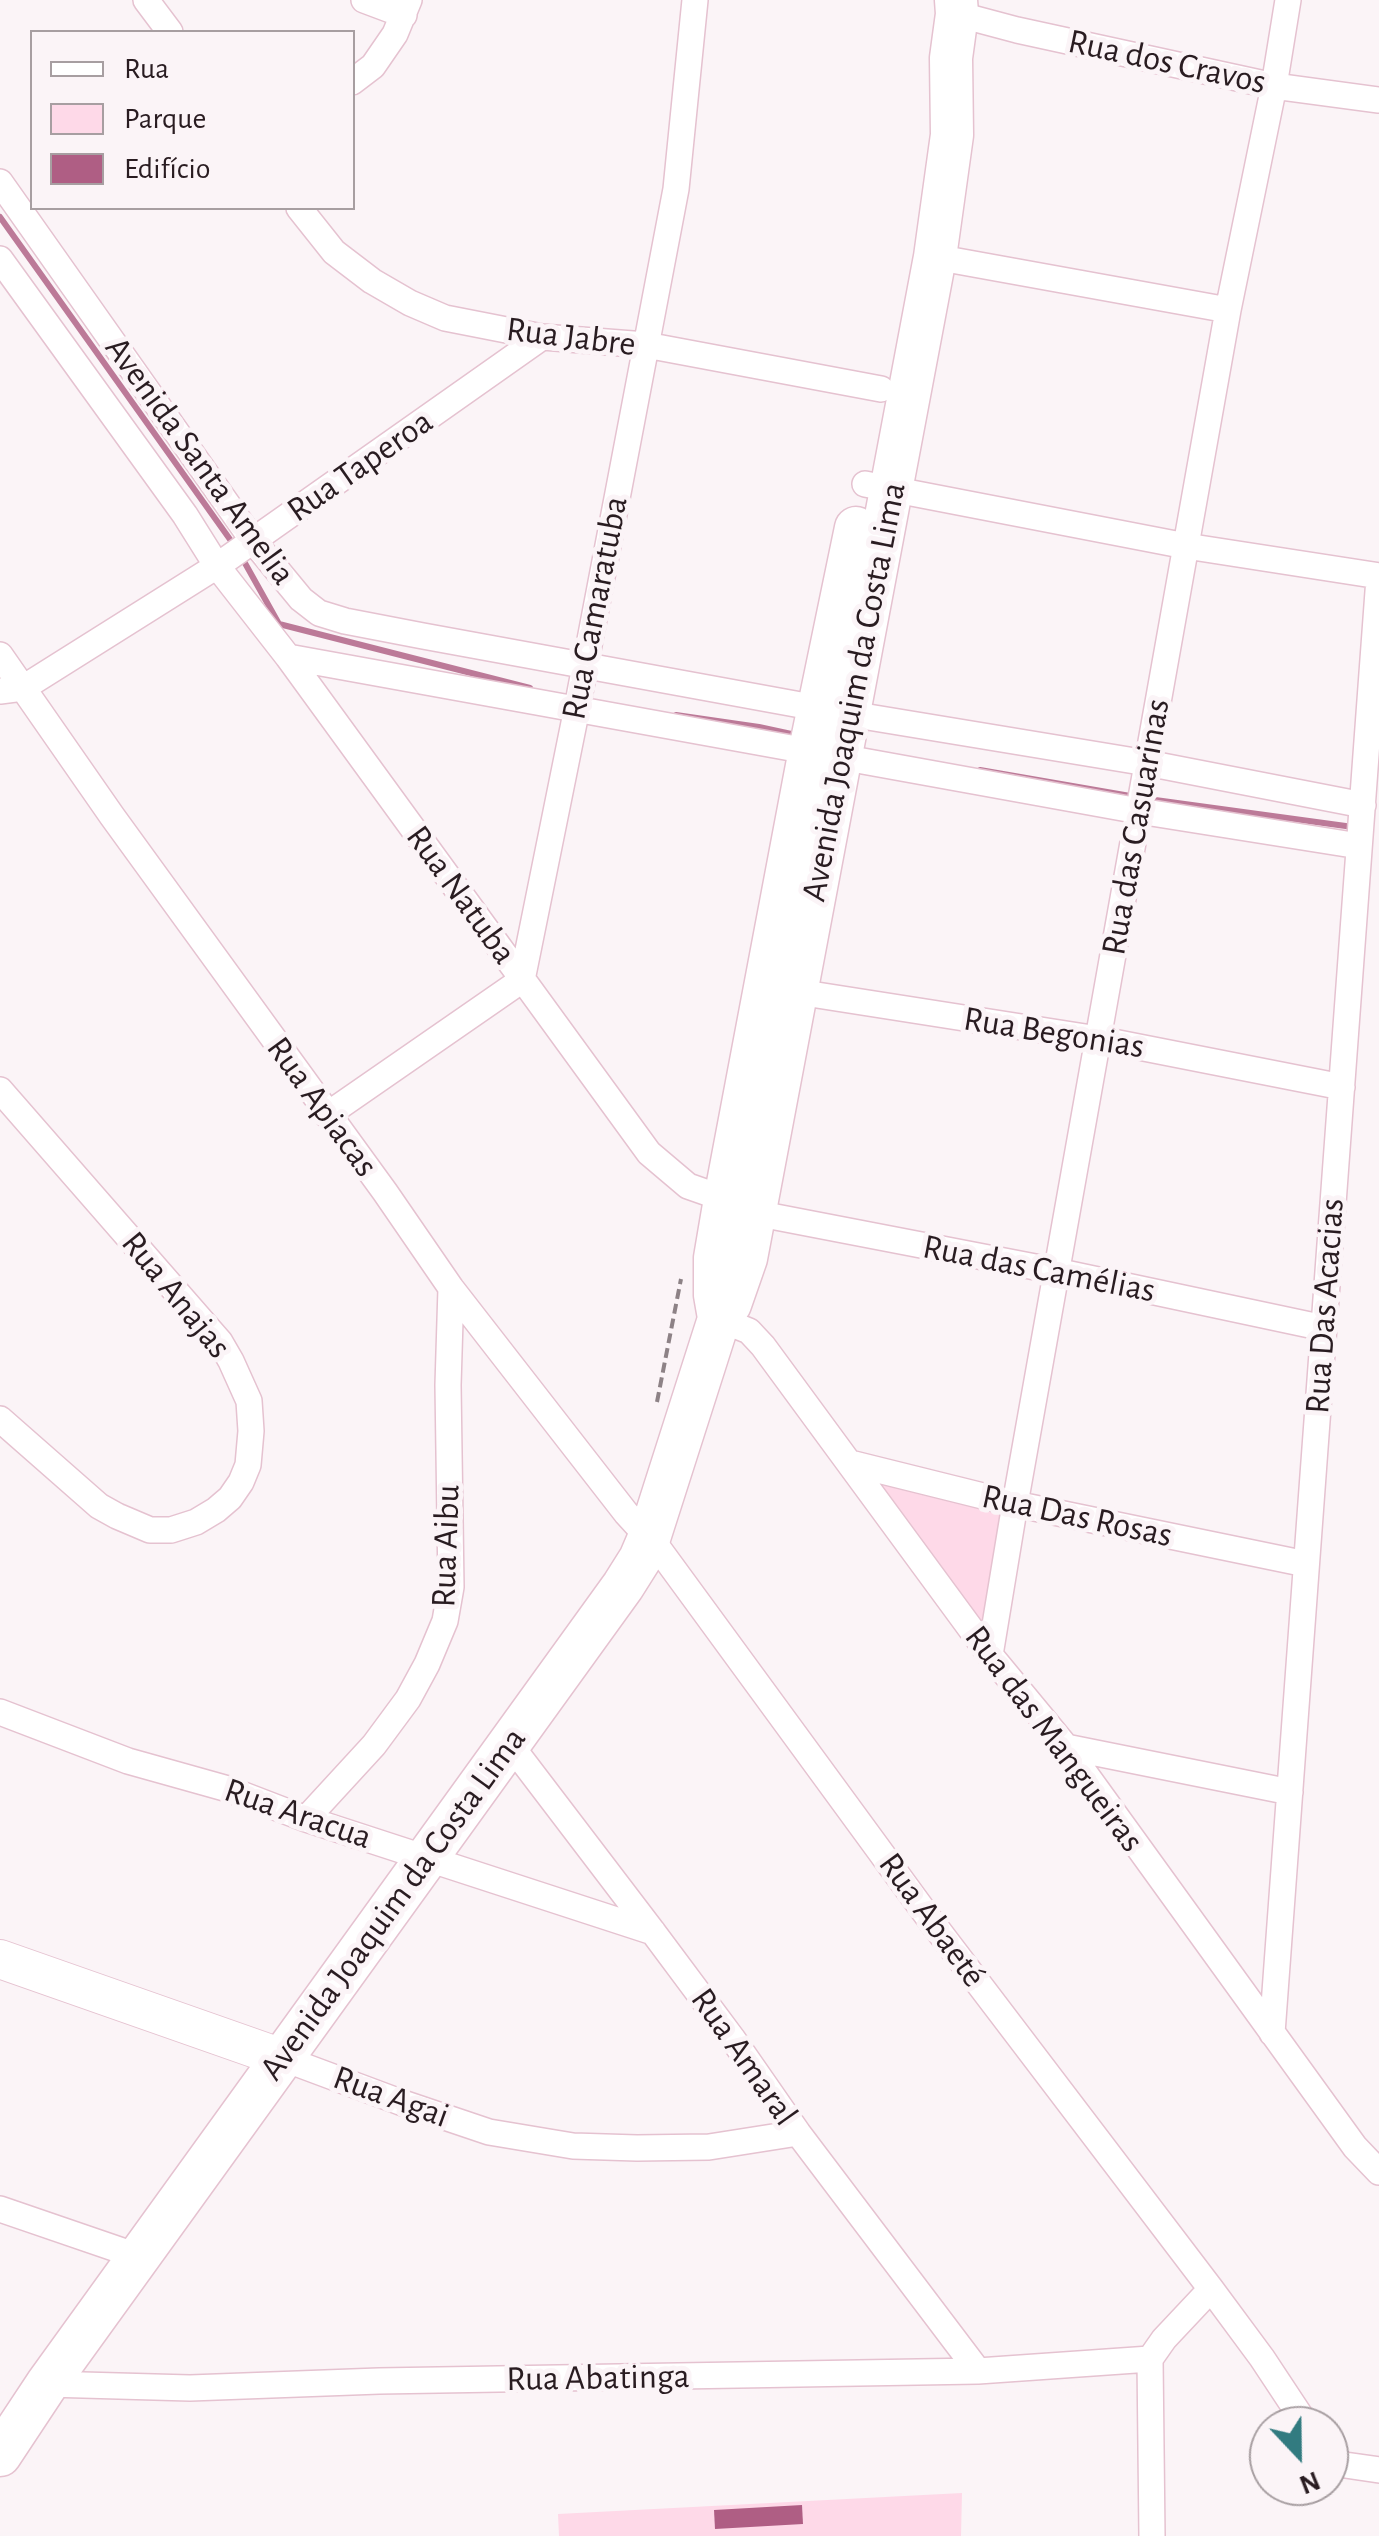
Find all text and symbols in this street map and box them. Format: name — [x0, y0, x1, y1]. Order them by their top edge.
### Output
street label: Rua dos Cravos — [1064, 21, 1270, 103]
legend — [30, 30, 355, 210]
text: Rua — [124, 54, 169, 84]
text: Parque — [124, 104, 206, 134]
text: Edifício — [124, 154, 210, 184]
street label: Rua Jabre — [504, 308, 638, 366]
street label: Avenida Santa Amelia — [96, 329, 304, 593]
street label: Rua Taperoa — [279, 401, 441, 531]
street label: Avenida Joaquim da Costa Lima — [793, 479, 915, 905]
street label: Rua Camaratuba — [553, 493, 637, 723]
street label: Rua das Casuarinas — [1093, 696, 1179, 958]
street label: Rua Natuba — [397, 818, 525, 972]
street label: Rua Begonias — [961, 998, 1147, 1068]
street label: Rua Apiacas — [257, 1029, 387, 1185]
street label: Rua Das Acacias — [1297, 1197, 1353, 1415]
street label: Rua Anajas — [112, 1223, 240, 1367]
street label: Rua das Camélias — [919, 1226, 1159, 1312]
street label: Rua Das Rosas — [978, 1475, 1176, 1557]
street label: Rua Aibu — [423, 1484, 469, 1608]
street label: Rua das Mangueiras — [955, 1618, 1153, 1860]
street label: Avenida Joaquim da Costa Lima — [251, 1719, 535, 2089]
street label: Rua Aracua — [219, 1769, 377, 1859]
street label: Rua Abaeté — [869, 1845, 995, 1995]
street label: Rua Amaral — [681, 1980, 807, 2134]
street label: Rua Agai — [327, 2057, 455, 2137]
street label: Rua Abatinga — [506, 2355, 690, 2401]
north arrow — [1249, 2406, 1349, 2506]
text: N — [1295, 2465, 1324, 2499]

